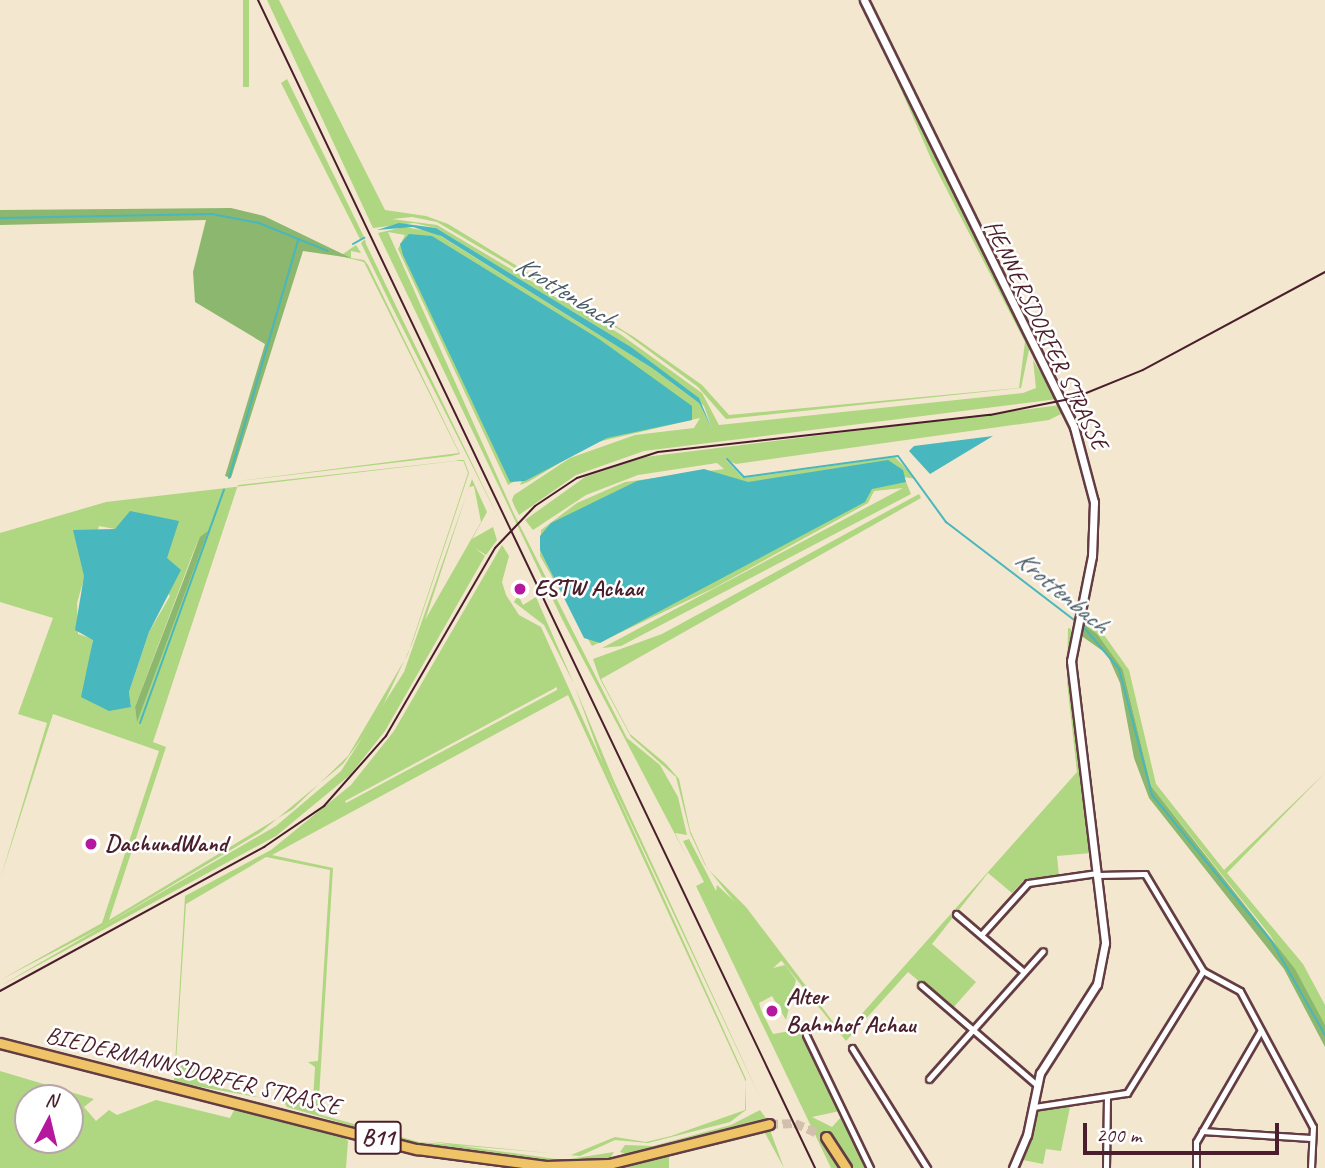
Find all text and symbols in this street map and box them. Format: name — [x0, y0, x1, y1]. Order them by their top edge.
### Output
street label: HENNERSDORFER STRASSE — [978, 215, 1114, 455]
water label: Krottenbach — [510, 249, 622, 335]
water label: Krottenbach — [1009, 544, 1115, 640]
place label: ESTW Achau — [534, 575, 643, 603]
marker: ESTW Achau — [512, 581, 528, 597]
place label: DachundWand — [105, 830, 227, 858]
marker: DachundWand — [83, 836, 99, 852]
place label: Alter Bahnhof Achau — [786, 983, 916, 1039]
marker: Alter Bahnhof Achau — [764, 1003, 780, 1019]
street label: BIEDERMANNSDORFER STRASSE — [43, 1020, 343, 1122]
north arrow — [14, 1084, 84, 1154]
scale bar — [1087, 1108, 1283, 1152]
road number: B11 — [354, 1119, 402, 1158]
text: 200 m — [1096, 1122, 1141, 1148]

